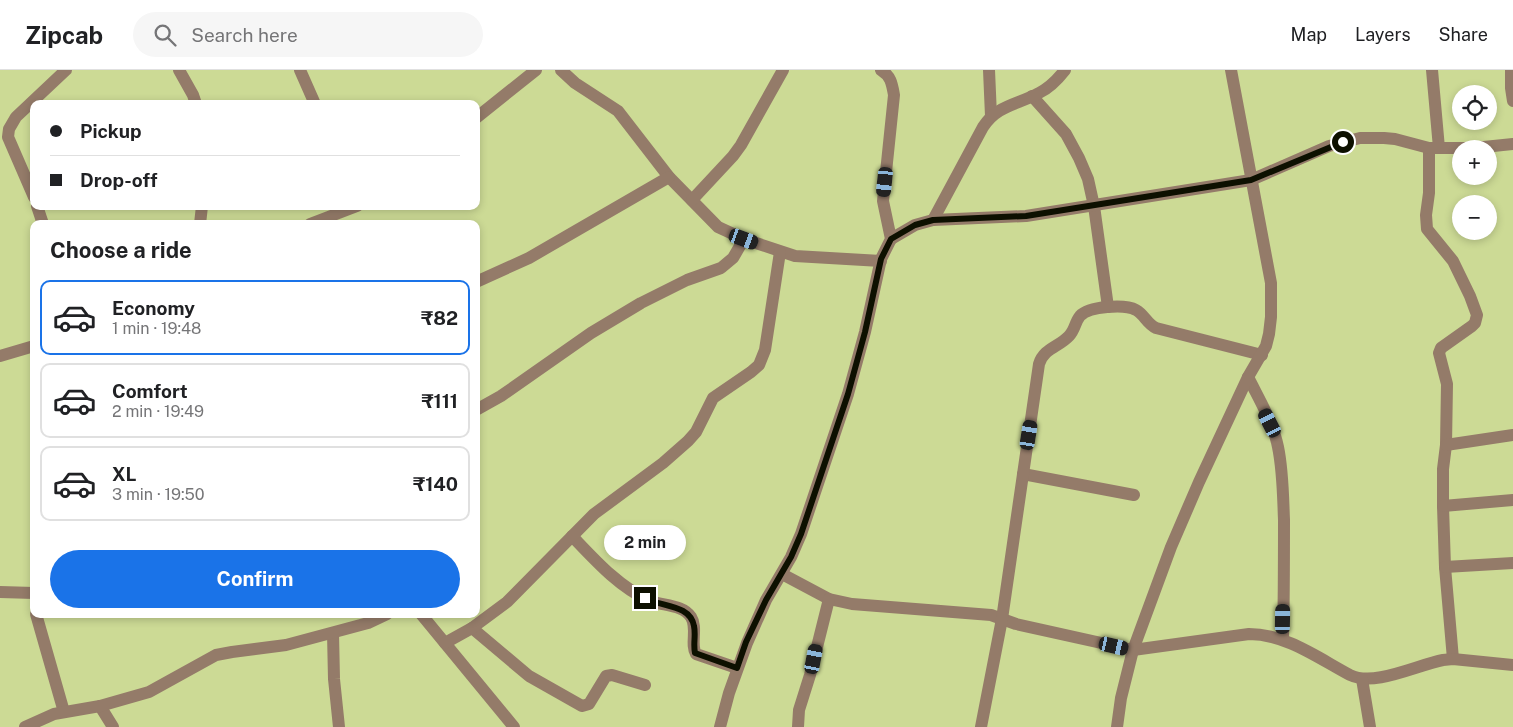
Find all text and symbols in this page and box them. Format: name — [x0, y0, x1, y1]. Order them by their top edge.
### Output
search box — [133, 12, 483, 57]
text: Zipcab — [25, 21, 103, 49]
icon: search — [151, 21, 179, 49]
text: Search here — [191, 24, 298, 46]
text: Map — [1291, 24, 1327, 45]
text: Layers — [1355, 24, 1411, 45]
text: Share — [1439, 24, 1488, 45]
map controls — [1452, 85, 1497, 240]
button: locate — [1452, 85, 1497, 130]
text: Pickup — [80, 120, 142, 142]
route start — [1332, 131, 1354, 153]
button: + — [1452, 140, 1497, 185]
car — [875, 166, 894, 198]
text: Drop-off — [80, 169, 157, 191]
button: − — [1452, 195, 1497, 240]
car — [727, 227, 760, 251]
text: Choose a ride — [50, 237, 192, 263]
icon: car — [52, 295, 97, 340]
text: Economy — [112, 297, 195, 319]
text: ₹82 — [421, 307, 458, 329]
text: 1 min · 19:48 — [112, 319, 201, 338]
icon: car — [52, 378, 97, 423]
text: Comfort — [112, 380, 188, 402]
text: ₹111 — [421, 390, 458, 412]
text: 2 min · 19:49 — [112, 402, 204, 421]
car — [1256, 406, 1283, 440]
car — [1019, 419, 1038, 451]
icon: car — [52, 461, 97, 506]
text: XL — [112, 463, 137, 485]
text: ₹140 — [413, 473, 458, 495]
text: 3 min · 19:50 — [112, 485, 205, 504]
callout: 2 min — [604, 526, 686, 560]
text: 2 min — [624, 533, 666, 552]
button: Confirm — [50, 550, 460, 608]
route end — [634, 587, 656, 609]
car — [1275, 604, 1290, 634]
car — [1097, 635, 1130, 657]
car — [803, 643, 824, 675]

